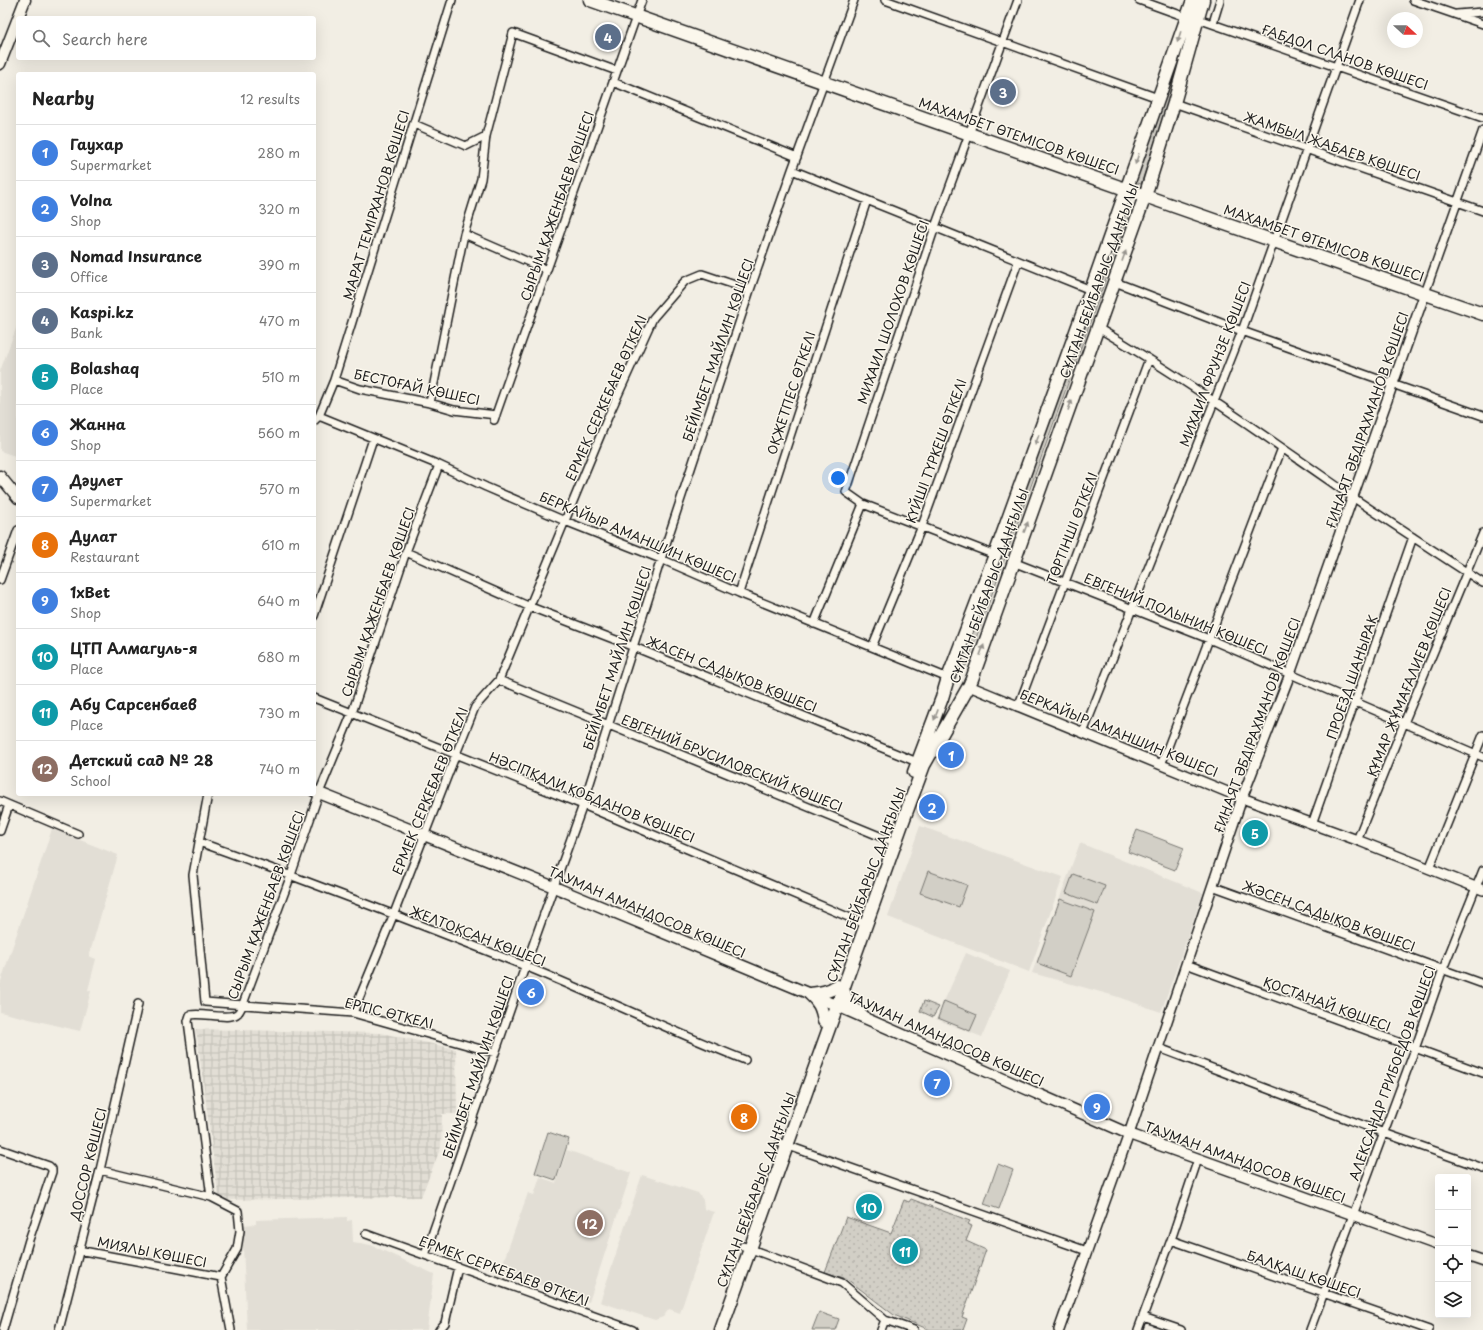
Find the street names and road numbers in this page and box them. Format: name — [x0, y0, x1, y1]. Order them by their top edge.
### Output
street label: ҒАБДОЛ СЛАНОВ КӨШЕСІ — [1260, 19, 1431, 94]
street label: МАХАМБЕТ ӨТЕМІСОВ КӨШЕСІ — [916, 92, 1122, 179]
street label: ЖАМБЫЛ ЖАБАЕВ КӨШЕСІ — [1241, 106, 1423, 185]
street label: МАРАТ ТЕМІРХАНОВ КӨШЕСІ — [338, 108, 413, 302]
street label: СЫРЫМ ҚАЖЕНБАЕВ КӨШЕСІ — [515, 108, 598, 303]
street label: СҰЛТАН БЕЙБАРЫС ДАҢҒЫЛЫ — [1054, 181, 1143, 381]
street label: МАХАМБЕТ ӨТЕМІСОВ КӨШЕСІ — [1221, 199, 1427, 286]
street label: МИХАИЛ ШОЛОХОВ КӨШЕСІ — [852, 217, 933, 406]
street label: БЕЙІМБЕТ МАЙЛИН КӨШЕСІ — [677, 256, 758, 444]
street label: МИХАИЛ ФРУНЗЕ КӨШЕСІ — [1174, 278, 1255, 449]
street label: ҒИНАЯТ ӘБДІРАХМАНОВ КӨШЕСІ — [1320, 309, 1413, 531]
street label: ЕРМЕК СЕРКЕБАЕВ ӨТКЕЛІ — [560, 312, 651, 484]
street label: ОҚЖЕТПЕС ӨТКЕЛІ — [762, 329, 819, 457]
street label: БЕСТОҒАЙ КӨШЕСІ — [352, 364, 482, 409]
street label: КҮЙШІ ТҮРКЕШ ӨТКЕЛІ — [901, 376, 971, 526]
street label: ТӨРТІНШІ ӨТКЕЛІ — [1041, 469, 1102, 586]
street label: БЕРКАЙЫР АМАНШИН КӨШЕСІ — [537, 486, 739, 587]
street label: СҰЛТАН БЕЙБАРЫС ДАҢҒЫЛЫ — [944, 486, 1033, 686]
street label: СЫРЫМ ҚАЖЕНБАЕВ КӨШЕСІ — [336, 504, 419, 699]
street label: БЕЙІМБЕТ МАЙЛИН КӨШЕСІ — [578, 564, 655, 752]
street label: ЕВГЕНИЙ ПОЛЫНИН КӨШЕСІ — [1082, 568, 1271, 659]
street label: ҚҰМАР ЖҰМАҒАЛИЕВ КӨШЕСІ — [1362, 584, 1455, 779]
street label: ПРОЕЗД ШАНЫРАК — [1321, 612, 1382, 742]
street label: ҒИНАЯТ ӘБДІРАХМАНОВ КӨШЕСІ — [1209, 615, 1304, 835]
street label: ЖАСЕН САДЫҚОВ КӨШЕСІ — [644, 631, 820, 716]
street label: БЕРКАЙЫР АМАНШИН КӨШЕСІ — [1017, 684, 1221, 781]
street label: ЕРМЕК СЕРКЕБАЕВ ӨТКЕЛІ — [387, 704, 472, 878]
street label: ЕВГЕНИЙ БРУСИЛОВСКИЙ КӨШЕСІ — [619, 709, 846, 816]
street label: НӘСІПҚАЛИ ҚОБДАНОВ КӨШЕСІ — [487, 747, 698, 847]
street label: СҰЛТАН БЕЙБАРЫС ДАҢҒЫЛЫ — [821, 785, 910, 985]
street label: СЫРЫМ ҚАЖЕНБАЕВ КӨШЕСІ — [222, 808, 309, 1002]
street label: ТАУМАН АМАНДОСОВ КӨШЕСІ — [546, 861, 749, 962]
street label: ЖӘСЕН САДЫҚОВ КӨШЕСІ — [1239, 875, 1418, 956]
street label: ЖЕЛТОҚСАН КӨШЕСІ — [407, 900, 549, 970]
street label: АЛЕКСАНДР ГРИБОЕДОВ КӨШЕСІ — [1344, 963, 1439, 1183]
street label: ҚОСТАНАЙ КӨШЕСІ — [1261, 972, 1393, 1035]
street label: БЕЙІМБЕТ МАЙЛИН КӨШЕСІ — [437, 973, 518, 1161]
street label: ТАУМАН АМАНДОСОВ КӨШЕСІ — [845, 987, 1047, 1090]
street label: ЕРТІС ӨТКЕЛІ — [343, 992, 435, 1033]
street label: СҰЛТАН БЕЙБАРЫС ДАҢҒЫЛЫ — [711, 1090, 800, 1290]
street label: ДОССОР КӨШЕСІ — [64, 1106, 111, 1223]
street label: ТАУМАН АМАНДОСОВ КӨШЕСІ — [1142, 1116, 1348, 1207]
street label: ЕРМЕК СЕРКЕБАЕВ ӨТКЕЛІ — [417, 1231, 592, 1310]
street label: МИЯЛЫ КӨШЕСІ — [96, 1232, 208, 1271]
street label: БАЛҚАШ КӨШЕСІ — [1245, 1245, 1364, 1302]

